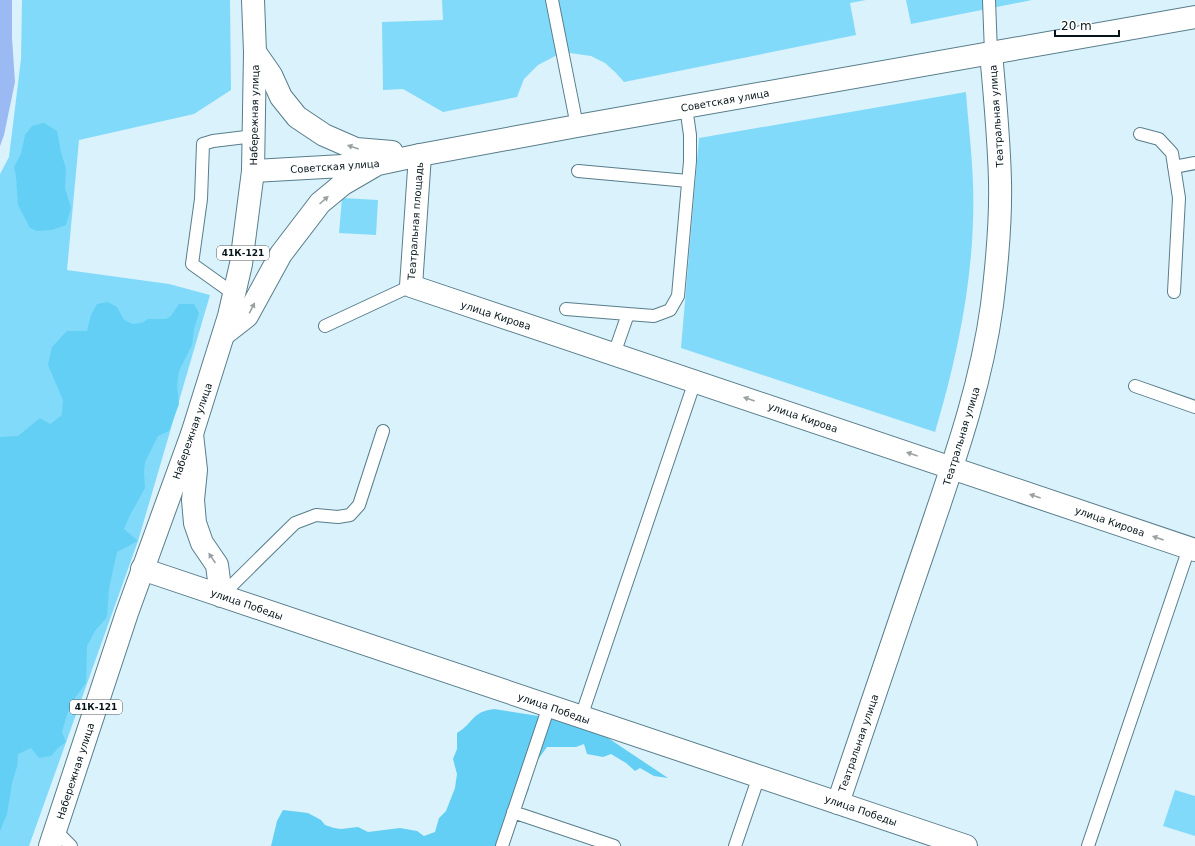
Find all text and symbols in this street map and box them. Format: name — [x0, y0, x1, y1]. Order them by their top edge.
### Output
scale bar — [1055, 12, 1119, 38]
text: 20 m — [1061, 19, 1092, 33]
street label: Набережная улица — [248, 64, 261, 166]
street label: Театральная улица — [987, 64, 1006, 169]
street label: Советская улица — [680, 87, 770, 114]
one-way arrow — [347, 143, 359, 149]
street label: Советская улица — [290, 158, 380, 175]
street label: Театральная площадь — [406, 162, 425, 281]
one-way arrow — [318, 196, 329, 205]
road number: 41К-121 — [217, 246, 269, 260]
street label: улица Кирова — [459, 299, 532, 332]
one-way arrow — [248, 302, 255, 313]
street label: Набережная улица — [171, 382, 214, 481]
street label: Театральная улица — [941, 385, 982, 488]
one-way arrow — [743, 396, 755, 402]
street label: улица Кирова — [767, 400, 839, 435]
one-way arrow — [905, 451, 917, 457]
one-way arrow — [1029, 493, 1041, 499]
street label: улица Кирова — [1074, 504, 1146, 539]
one-way arrow — [1152, 534, 1164, 540]
one-way arrow — [208, 553, 216, 564]
street label: улица Победы — [209, 587, 284, 622]
street label: улица Победы — [516, 691, 591, 726]
street label: Театральная улица — [836, 693, 880, 794]
road number: 41К-121 — [70, 700, 122, 714]
street label: Набережная улица — [55, 721, 96, 821]
street label: улица Победы — [823, 793, 898, 828]

